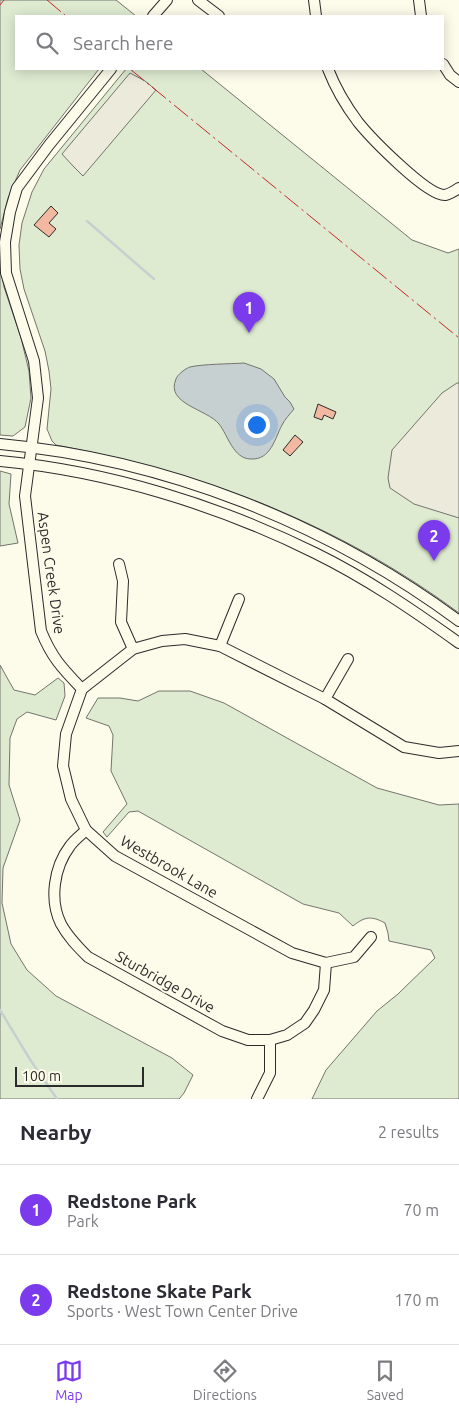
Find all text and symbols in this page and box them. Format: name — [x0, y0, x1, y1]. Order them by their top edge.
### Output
search box — [15, 15, 444, 70]
icon: search — [33, 29, 61, 57]
text: Search here — [73, 32, 173, 54]
pin: 1 — [233, 292, 265, 333]
your location — [244, 412, 270, 438]
street label: Aspen Creek Drive — [34, 511, 68, 635]
pin: 2 — [418, 520, 450, 561]
street label: Westbrook Lane — [118, 832, 221, 901]
street label: Sturbridge Drive — [113, 947, 218, 1016]
scale bar — [15, 1064, 144, 1087]
text: 100 m — [22, 1068, 61, 1084]
text: Nearby — [20, 1120, 91, 1144]
text: 2 results — [378, 1123, 439, 1141]
text: Redstone Park — [67, 1190, 197, 1212]
text: 1 — [31, 1201, 41, 1219]
text: 70 m — [403, 1201, 439, 1219]
text: Park — [67, 1212, 99, 1230]
text: Redstone Skate Park — [67, 1280, 252, 1302]
text: 2 — [31, 1291, 41, 1309]
text: 170 m — [394, 1291, 439, 1309]
text: Sports · West Town Center Drive — [67, 1302, 298, 1320]
tab: Map — [55, 1357, 83, 1403]
tab: Directions — [193, 1357, 257, 1403]
tab: Saved — [367, 1357, 404, 1403]

